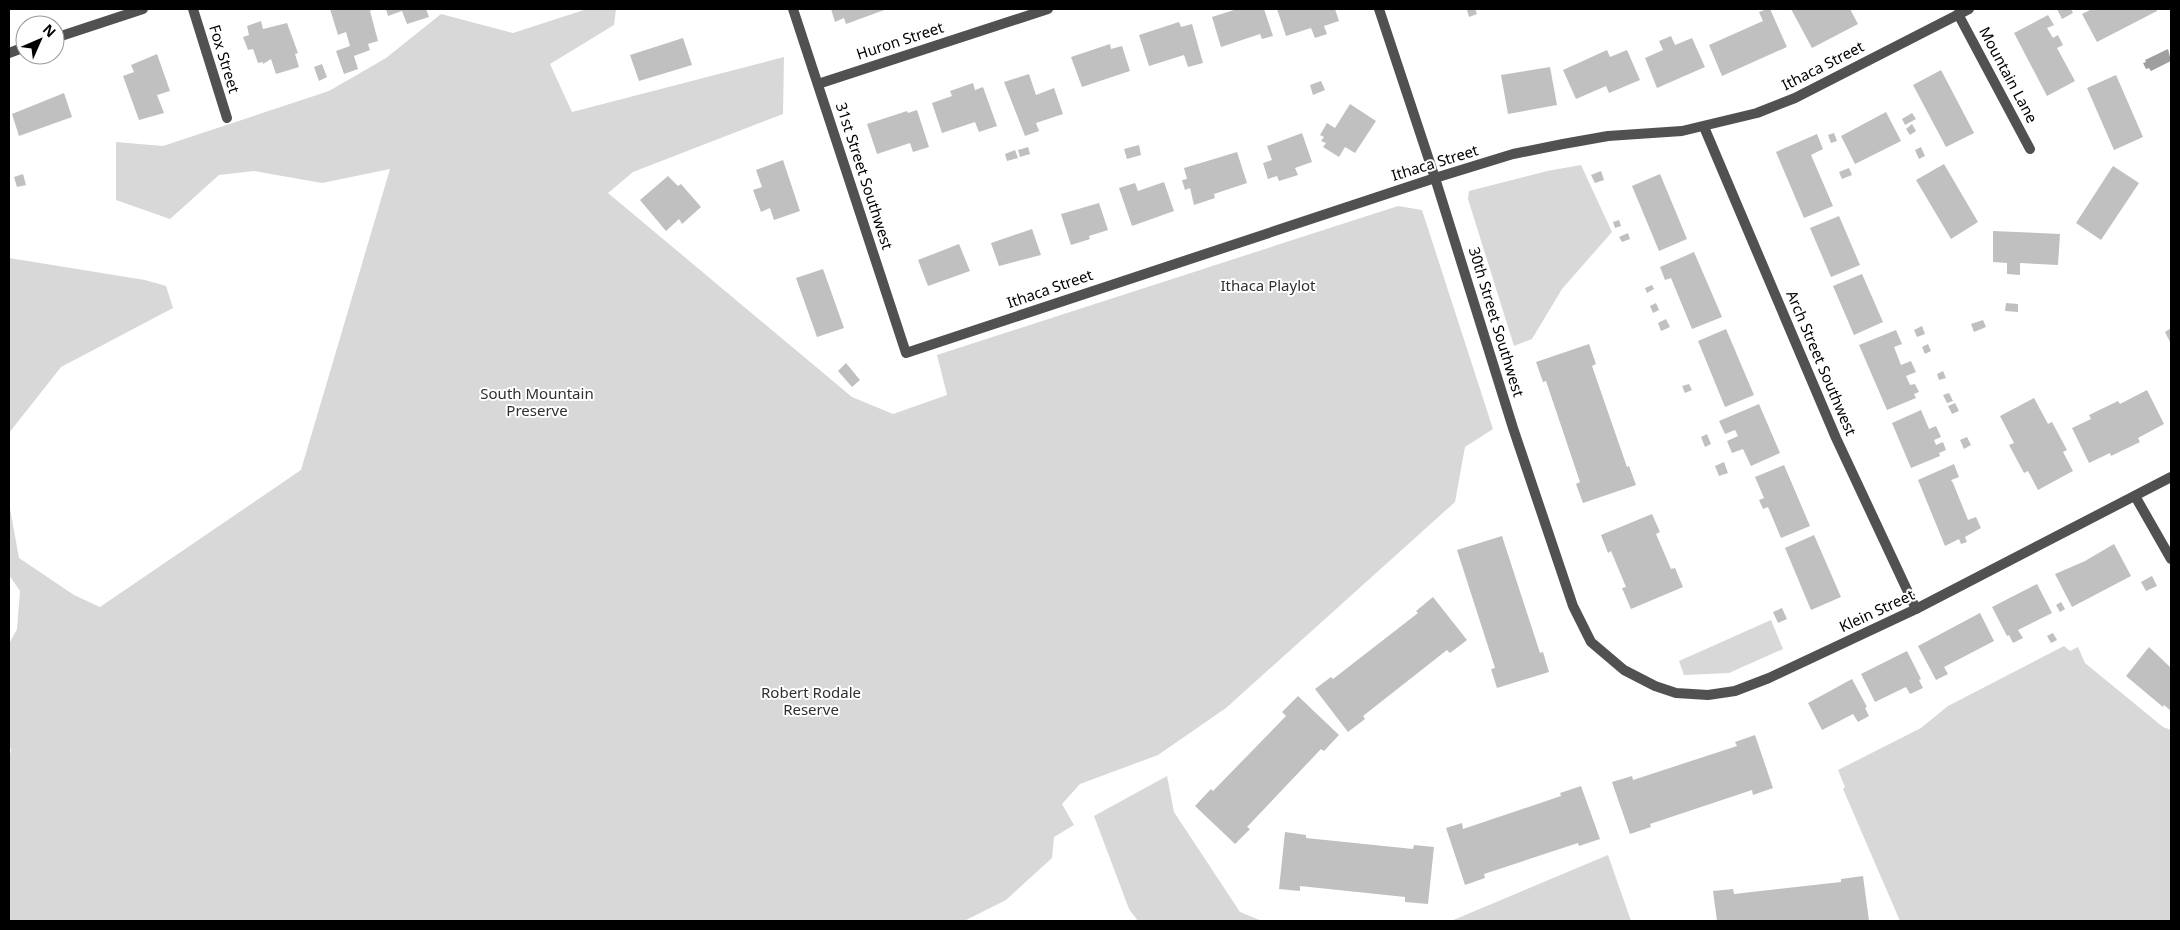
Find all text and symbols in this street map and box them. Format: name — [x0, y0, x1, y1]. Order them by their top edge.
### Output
north arrow — [15, 15, 65, 65]
street label: Huron Street — [854, 16, 946, 64]
text: N — [39, 20, 60, 41]
street label: Fox Street — [205, 22, 245, 96]
street label: Mountain Lane — [1975, 23, 2043, 126]
street label: Ithaca Street — [1778, 36, 1868, 94]
street label: 31st Street Southwest — [832, 100, 898, 252]
street label: Ithaca Street — [1389, 139, 1481, 185]
street label: 30th Street Southwest — [1465, 244, 1529, 400]
street label: Ithaca Street — [1004, 264, 1096, 312]
park label: Ithaca Playlot — [1220, 275, 1316, 295]
street label: Arch Street Southwest — [1782, 287, 1862, 439]
park label: South Mountain Preserve — [480, 383, 594, 420]
street label: Klein Street — [1836, 584, 1918, 636]
park label: Robert Rodale Reserve — [761, 682, 861, 719]

